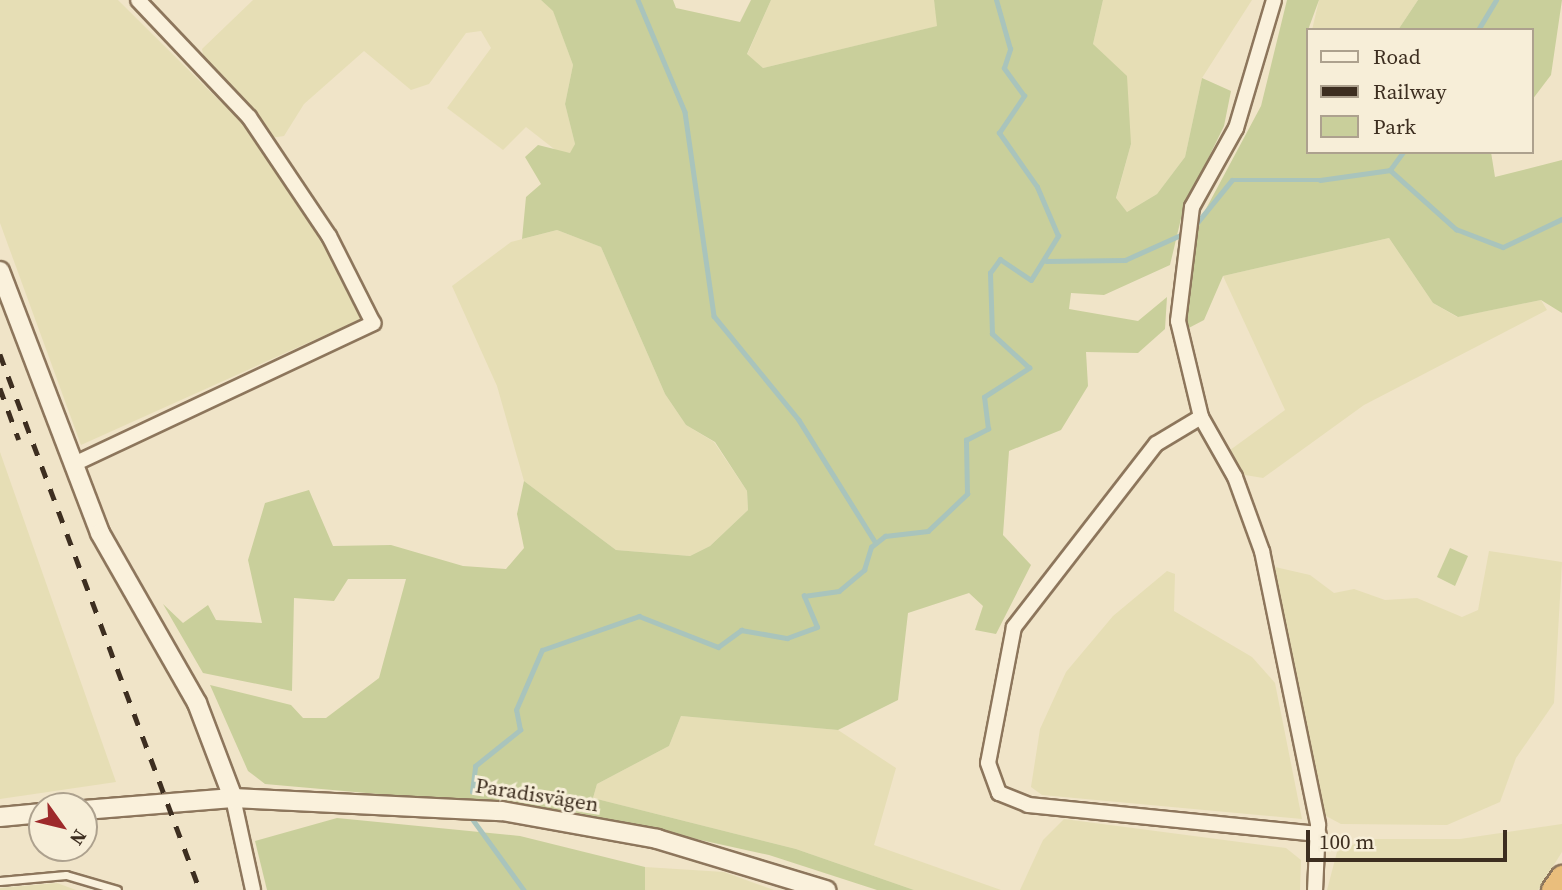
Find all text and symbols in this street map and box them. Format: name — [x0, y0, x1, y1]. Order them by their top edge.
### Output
legend — [1306, 28, 1534, 154]
text: Road — [1373, 42, 1421, 71]
text: Railway — [1373, 77, 1447, 106]
text: Park — [1373, 112, 1416, 141]
street label: Paradisvägen — [474, 773, 600, 817]
north arrow — [28, 792, 98, 862]
scale bar — [1310, 816, 1511, 860]
text: N — [64, 825, 93, 851]
text: 100 m — [1319, 827, 1374, 856]

